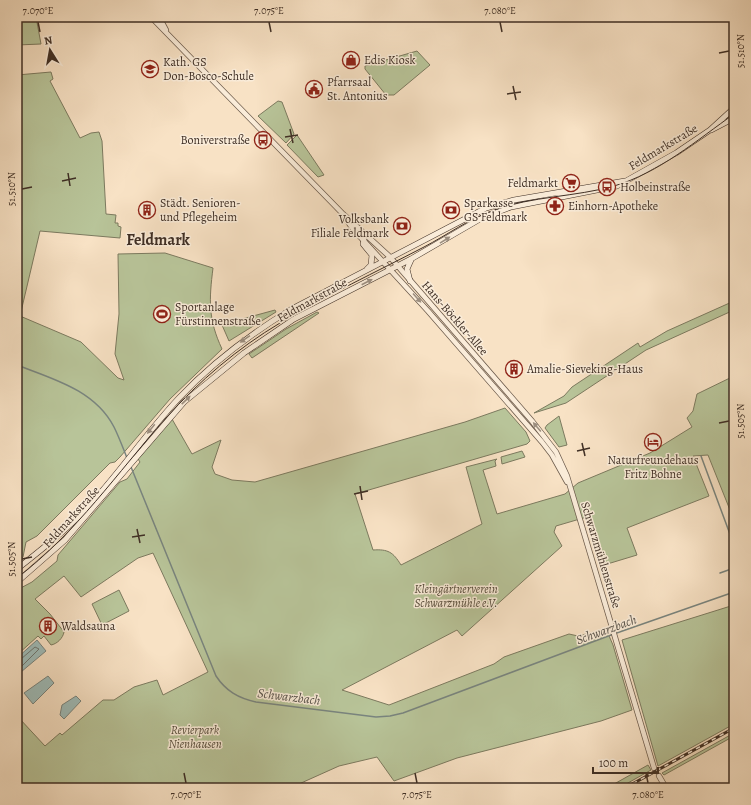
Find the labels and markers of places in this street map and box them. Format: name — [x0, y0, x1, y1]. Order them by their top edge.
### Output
shop icon: Edis Kiosk — [341, 50, 361, 70]
place label: Edis Kiosk — [364, 52, 416, 68]
place label: Kath. GS Don-Bosco-Schule — [163, 54, 254, 84]
school or university icon: Kath. GS Don-Bosco-Schule — [140, 59, 160, 79]
place label: Pfarrsaal St. Antonius — [327, 74, 388, 104]
public building icon: Pfarrsaal St. Antonius — [304, 79, 324, 99]
bus stop icon: Boniverstraße — [253, 130, 273, 150]
place label: Boniverstraße — [181, 132, 250, 148]
supermarket icon: Feldmarkt — [561, 173, 581, 193]
place label: Feldmarkt — [508, 175, 558, 191]
bus stop icon: Holbeinstraße — [597, 177, 617, 197]
place label: Holbeinstraße — [620, 179, 690, 195]
place label: Städt. Senioren- und Pflegeheim — [160, 195, 241, 225]
place label: Sparkasse GS Feldmark — [464, 195, 527, 225]
pharmacy icon: Einhorn-Apotheke — [545, 196, 565, 216]
place label: Einhorn-Apotheke — [568, 198, 658, 214]
building icon: Städt. Senioren- und Pflegeheim — [137, 200, 157, 220]
bank icon: Sparkasse GS Feldmark — [441, 200, 461, 220]
place label: Volksbank Filiale Feldmark — [311, 211, 389, 241]
bank icon: Volksbank Filiale Feldmark — [392, 216, 412, 236]
place label: Sportanlage Fürstinnenstraße — [175, 299, 261, 329]
sports icon: Sportanlage Fürstinnenstraße — [152, 304, 172, 324]
building icon: Amalie-Sieveking-Haus — [504, 359, 524, 379]
place label: Amalie-Sieveking-Haus — [526, 361, 643, 377]
hotel icon: Naturfreundehaus Fritz Bohne — [643, 432, 663, 452]
place label: Naturfreundehaus Fritz Bohne — [607, 452, 699, 482]
building icon: Waldsauna — [38, 616, 58, 636]
place label: Waldsauna — [60, 618, 116, 634]

